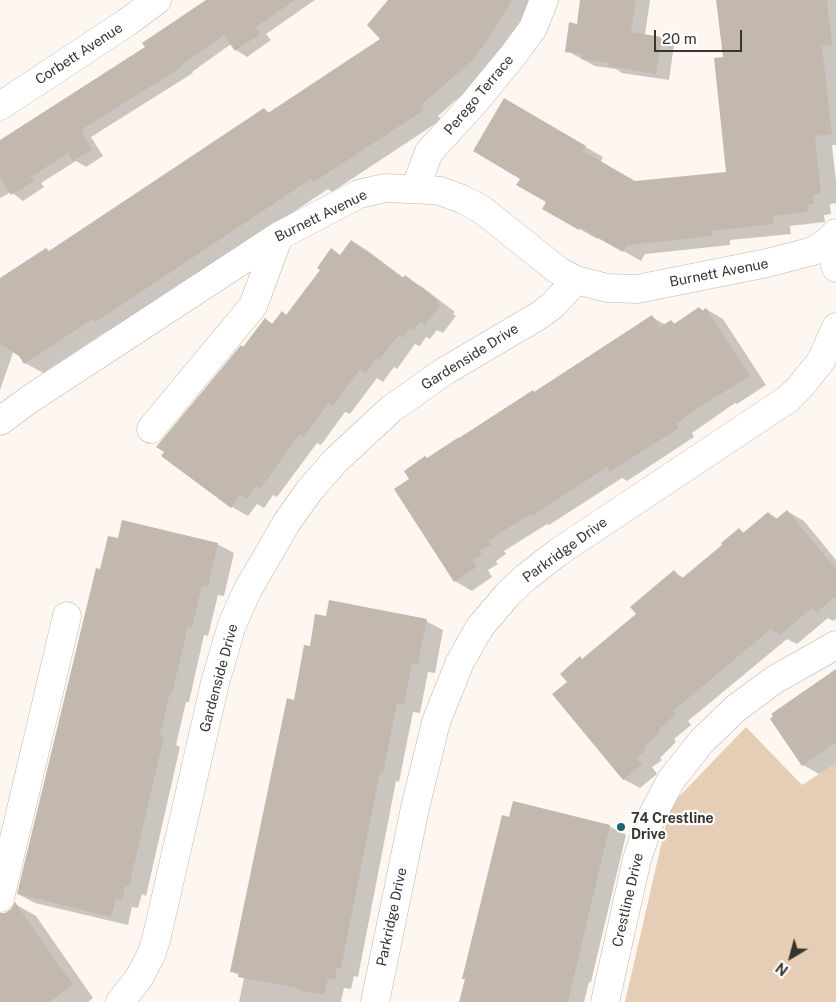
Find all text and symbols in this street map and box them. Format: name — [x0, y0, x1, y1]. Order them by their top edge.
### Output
street label: Corbett Avenue — [32, 20, 126, 88]
scale bar — [656, 20, 744, 52]
text: 20 m — [662, 30, 697, 47]
street label: Perego Terrace — [441, 52, 517, 138]
street label: Burnett Avenue — [272, 186, 370, 246]
street label: Burnett Avenue — [668, 255, 770, 291]
street label: Gardenside Drive — [418, 320, 522, 394]
street label: Parkridge Drive — [519, 514, 611, 586]
street label: Gardenside Drive — [196, 622, 242, 734]
place label: 74 Crestline Drive — [631, 811, 714, 844]
marker: 74 Crestline Drive — [615, 821, 627, 833]
street label: Crestline Drive — [609, 851, 647, 949]
street label: Parkridge Drive — [373, 866, 411, 968]
north arrow — [766, 932, 816, 982]
text: N — [773, 959, 791, 979]

